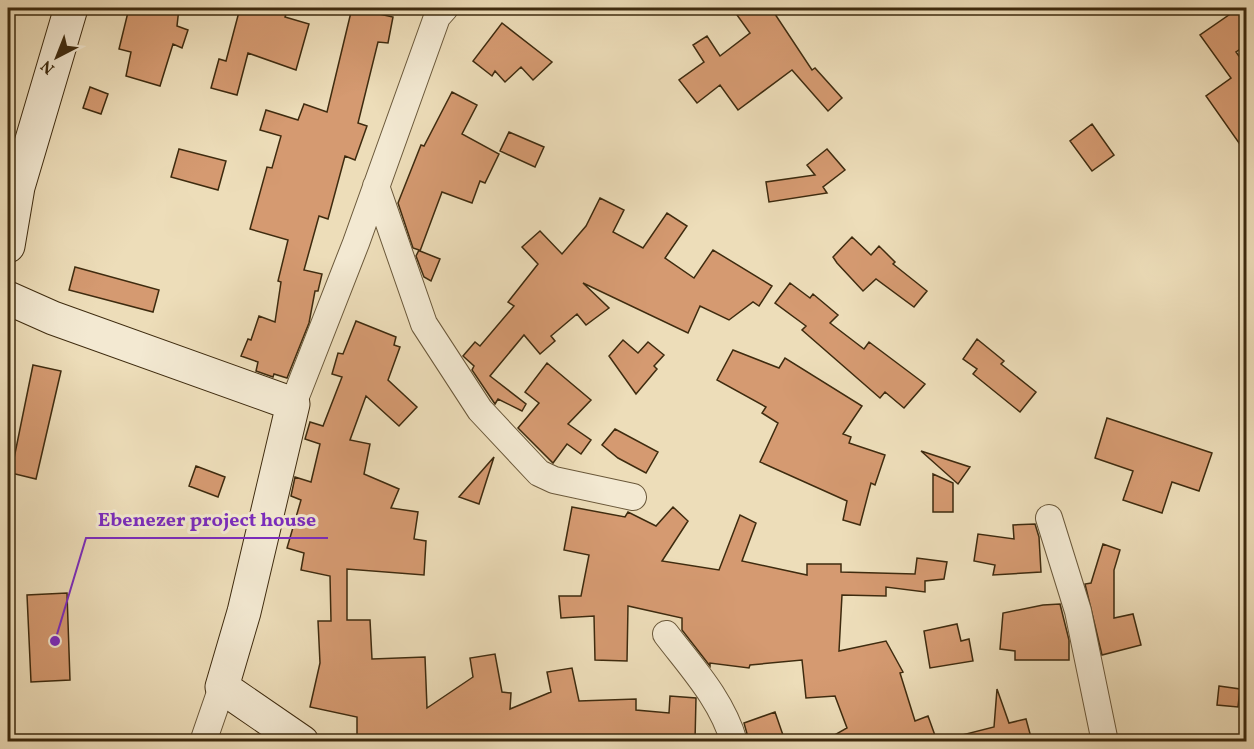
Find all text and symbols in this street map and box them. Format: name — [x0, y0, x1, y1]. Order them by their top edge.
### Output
north arrow — [27, 27, 87, 87]
text: N — [36, 54, 60, 79]
callout: Ebenezer project house — [86, 500, 328, 538]
text: Ebenezer project house — [98, 507, 316, 535]

